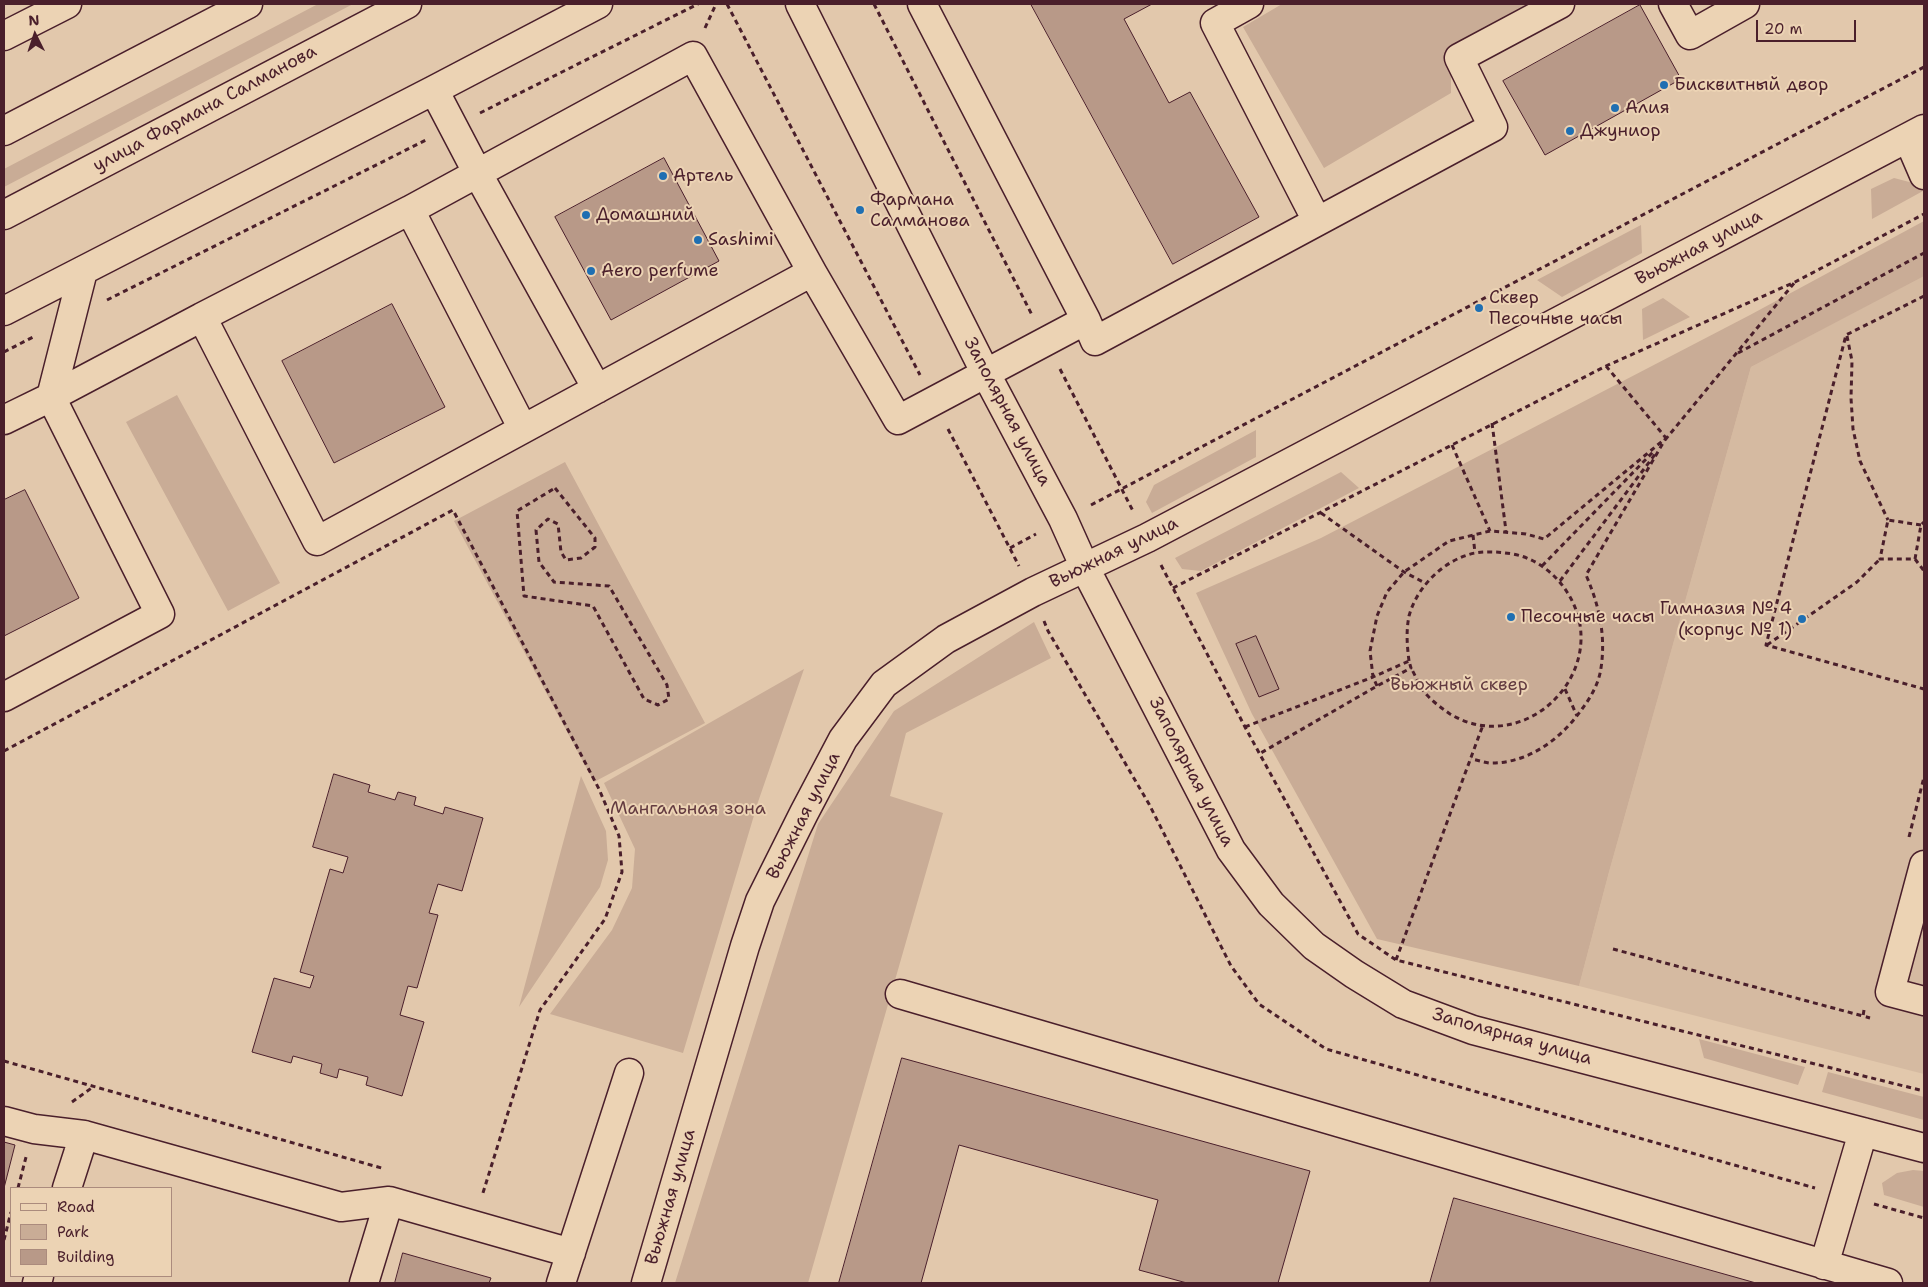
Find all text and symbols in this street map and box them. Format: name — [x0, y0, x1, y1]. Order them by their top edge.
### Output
north arrow — [10, 10, 60, 60]
scale bar — [1758, 10, 1858, 42]
text: N — [28, 11, 40, 29]
text: 20 m — [1764, 19, 1803, 39]
street label: улица Фармана Салманова — [89, 41, 321, 177]
place label: Бисквитный двор — [1674, 74, 1828, 96]
marker: Бисквитный двор — [1658, 79, 1670, 91]
place label: Алия — [1625, 97, 1670, 119]
marker: Алия — [1609, 102, 1621, 114]
place label: Джуниор — [1580, 120, 1661, 142]
marker: Джуниор — [1564, 125, 1576, 137]
place label: Артель — [673, 165, 733, 187]
marker: Артель — [657, 170, 669, 182]
place label: Фармана Салманова — [870, 189, 970, 232]
place label: Домашний — [596, 204, 695, 226]
marker: Фармана Салманова — [854, 204, 866, 216]
street label: Вьюжная улица — [1632, 206, 1766, 290]
marker: Домашний — [580, 209, 592, 221]
place label: Sashimi — [708, 229, 774, 251]
marker: Sashimi — [692, 234, 704, 246]
place label: Aero perfume — [601, 260, 719, 282]
marker: Aero perfume — [585, 265, 597, 277]
place label: Сквер Песочные часы — [1489, 287, 1623, 330]
marker: Сквер Песочные часы — [1473, 302, 1485, 314]
street label: Заполярная улица — [959, 334, 1055, 490]
street label: Вьюжная улица — [1046, 513, 1182, 593]
place label: Гимназия № 4 (корпус № 1) — [1660, 598, 1792, 640]
place label: Песочные часы — [1521, 606, 1655, 628]
marker: Песочные часы — [1505, 611, 1517, 623]
marker: Гимназия № 4 (корпус № 1) — [1796, 613, 1808, 625]
park label: Вьюжный сквер — [1390, 674, 1528, 696]
street label: Заполярная улица — [1144, 694, 1238, 850]
street label: Вьюжная улица — [763, 749, 845, 883]
park label: Мангальная зона — [610, 798, 766, 820]
street label: Заполярная улица — [1430, 1004, 1594, 1070]
street label: Вьюжная улица — [641, 1127, 701, 1267]
legend — [10, 1187, 172, 1277]
text: Road — [57, 1197, 95, 1217]
text: Park — [57, 1222, 89, 1242]
text: Building — [57, 1247, 114, 1267]

